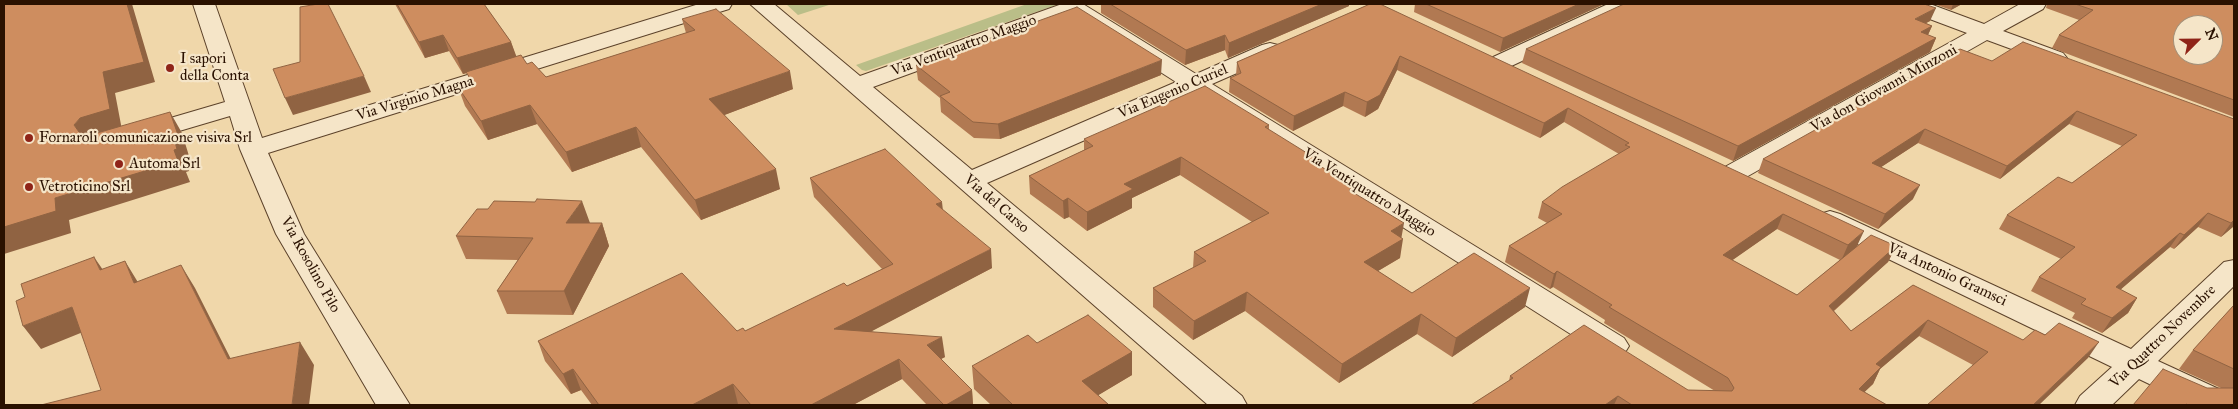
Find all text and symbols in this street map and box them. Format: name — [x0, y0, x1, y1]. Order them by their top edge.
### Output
street label: Via Ventiquattro Maggio — [889, 11, 1039, 81]
north arrow — [2173, 15, 2223, 65]
text: N — [2201, 26, 2221, 43]
street label: Via don Giovanni Minzoni — [1808, 41, 1960, 137]
place label: I sapori della Conta — [180, 50, 249, 85]
street label: Via Eugenio Curiel — [1115, 61, 1231, 123]
marker: I sapori della Conta — [164, 62, 176, 74]
street label: Via Virginio Magna — [354, 73, 476, 125]
place label: Fornaroli comunicazione visiva Srl — [39, 129, 252, 147]
marker: Fornaroli comunicazione visiva Srl — [23, 132, 35, 144]
street label: Via Ventiquattro Maggio — [1299, 145, 1439, 241]
place label: Automa Srl — [129, 155, 200, 173]
marker: Automa Srl — [113, 158, 125, 170]
street label: Via del Carso — [960, 171, 1032, 237]
place label: Vetroticino Srl — [39, 178, 130, 196]
marker: Vetroticino Srl — [23, 181, 35, 193]
street label: Via Rosolino Pilo — [276, 214, 344, 316]
street label: Via Antonio Gramsci — [1884, 239, 2010, 311]
street label: Via Quattro Novembre — [2106, 282, 2220, 392]

